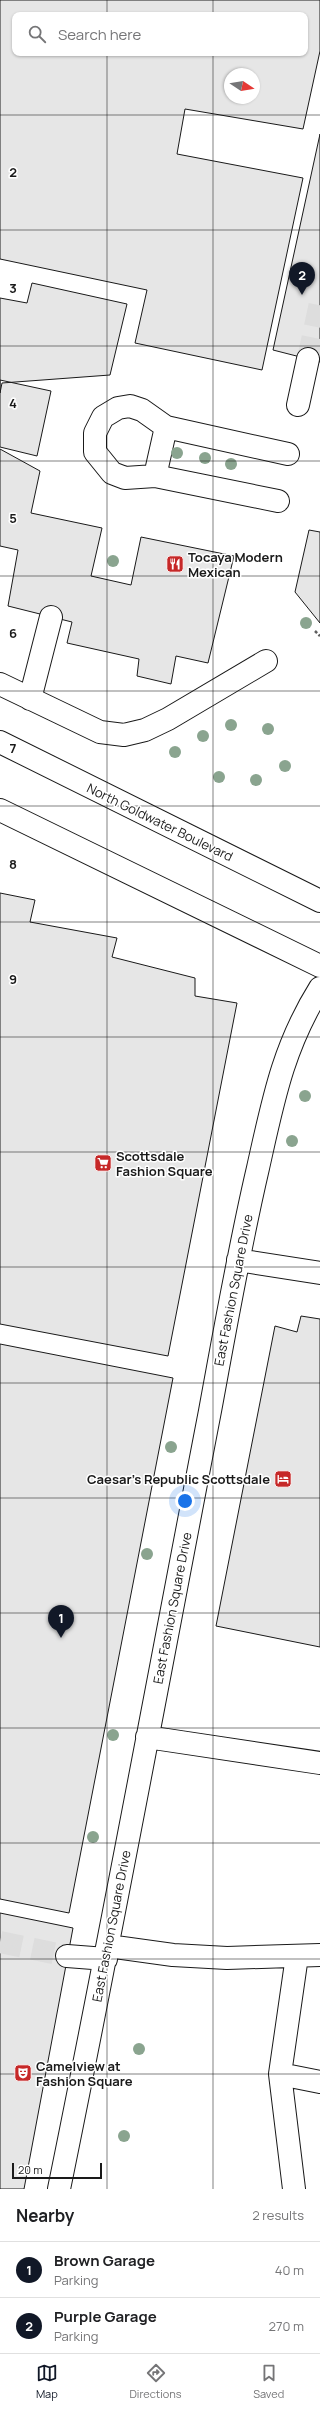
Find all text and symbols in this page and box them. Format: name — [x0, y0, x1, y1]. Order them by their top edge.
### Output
search box — [12, 12, 308, 56]
icon: search — [26, 23, 48, 45]
text: Search here — [58, 24, 141, 45]
north arrow — [224, 68, 260, 104]
text: 2 — [9, 163, 17, 181]
pin: 2 — [289, 262, 315, 295]
text: 3 — [9, 279, 17, 297]
text: 4 — [9, 394, 17, 412]
text: 5 — [9, 509, 17, 527]
place label: Tocaya Modern Mexican — [188, 548, 283, 581]
restaurant icon: Tocaya Modern Mexican — [165, 554, 185, 574]
text: 6 — [9, 624, 17, 642]
text: 7 — [10, 739, 17, 757]
street label: North Goldwater Boulevard — [84, 779, 236, 865]
text: 8 — [9, 855, 17, 873]
text: 9 — [9, 970, 17, 988]
place label: Scottsdale Fashion Square — [116, 1147, 213, 1180]
supermarket icon: Scottsdale Fashion Square — [93, 1153, 113, 1173]
street label: East Fashion Square Drive — [209, 1212, 257, 1367]
hotel icon: Caesar's Republic Scottsdale — [273, 1469, 293, 1489]
place label: Caesar's Republic Scottsdale — [87, 1470, 270, 1488]
your location — [175, 1491, 195, 1511]
street label: East Fashion Square Drive — [148, 1530, 196, 1685]
pin: 1 — [48, 1605, 74, 1638]
street label: East Fashion Square Drive — [87, 1848, 135, 2003]
place label: Camelview at Fashion Square — [36, 2057, 133, 2090]
theatre icon: Camelview at Fashion Square — [13, 2063, 33, 2083]
scale bar — [12, 2161, 102, 2180]
text: 20 m — [18, 2162, 43, 2177]
text: Nearby — [16, 2204, 74, 2227]
text: 2 results — [252, 2206, 304, 2224]
text: Brown Garage — [54, 2250, 155, 2271]
text: 1 — [26, 2261, 32, 2279]
text: 40 m — [275, 2261, 304, 2279]
text: Parking — [54, 2271, 98, 2289]
text: Purple Garage — [54, 2306, 157, 2327]
text: 2 — [25, 2317, 33, 2335]
text: 270 m — [269, 2317, 304, 2335]
text: Parking — [54, 2327, 98, 2345]
tab: Map — [36, 2362, 58, 2401]
tab: Directions — [129, 2362, 182, 2401]
tab: Saved — [253, 2362, 284, 2401]

